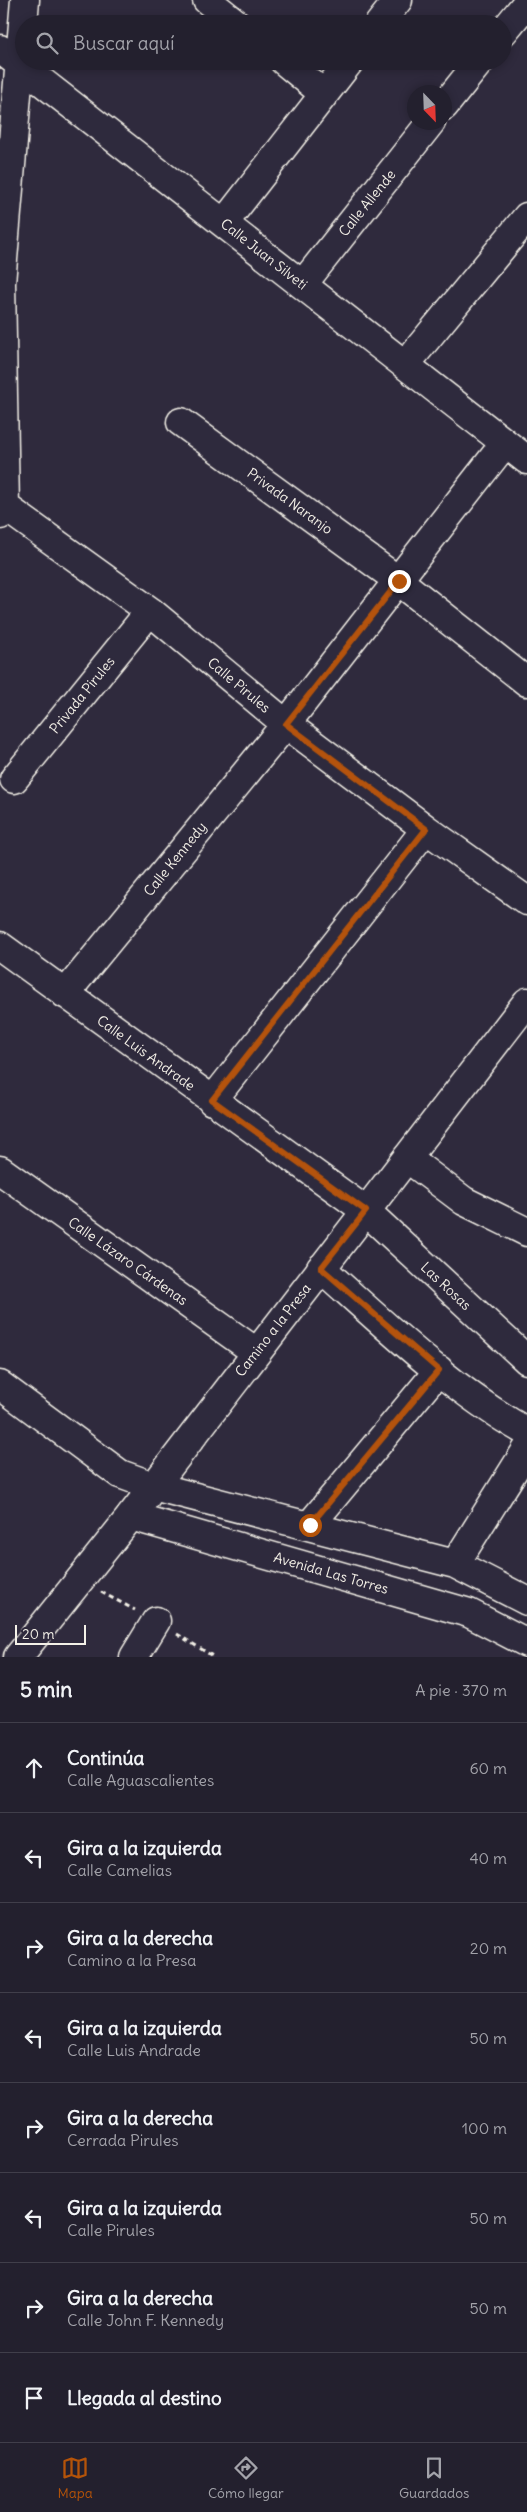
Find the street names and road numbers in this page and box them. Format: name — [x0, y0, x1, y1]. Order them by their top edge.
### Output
street label: Calle Allende — [335, 166, 399, 240]
street label: Calle Juan Silveti — [217, 215, 311, 293]
street label: Privada Naranjo — [244, 464, 337, 538]
street label: Privada Pirules — [45, 653, 119, 737]
street label: Calle Pirules — [204, 653, 274, 717]
street label: Calle Kennedy — [140, 818, 210, 900]
street label: Calle Luis Andrade — [93, 1011, 199, 1095]
street label: Calle Lázaro Cárdenas — [65, 1213, 191, 1309]
street label: Las Rosas — [417, 1258, 475, 1314]
street label: Camino a la Presa — [231, 1280, 315, 1380]
street label: Avenida Las Torres — [272, 1548, 390, 1598]

